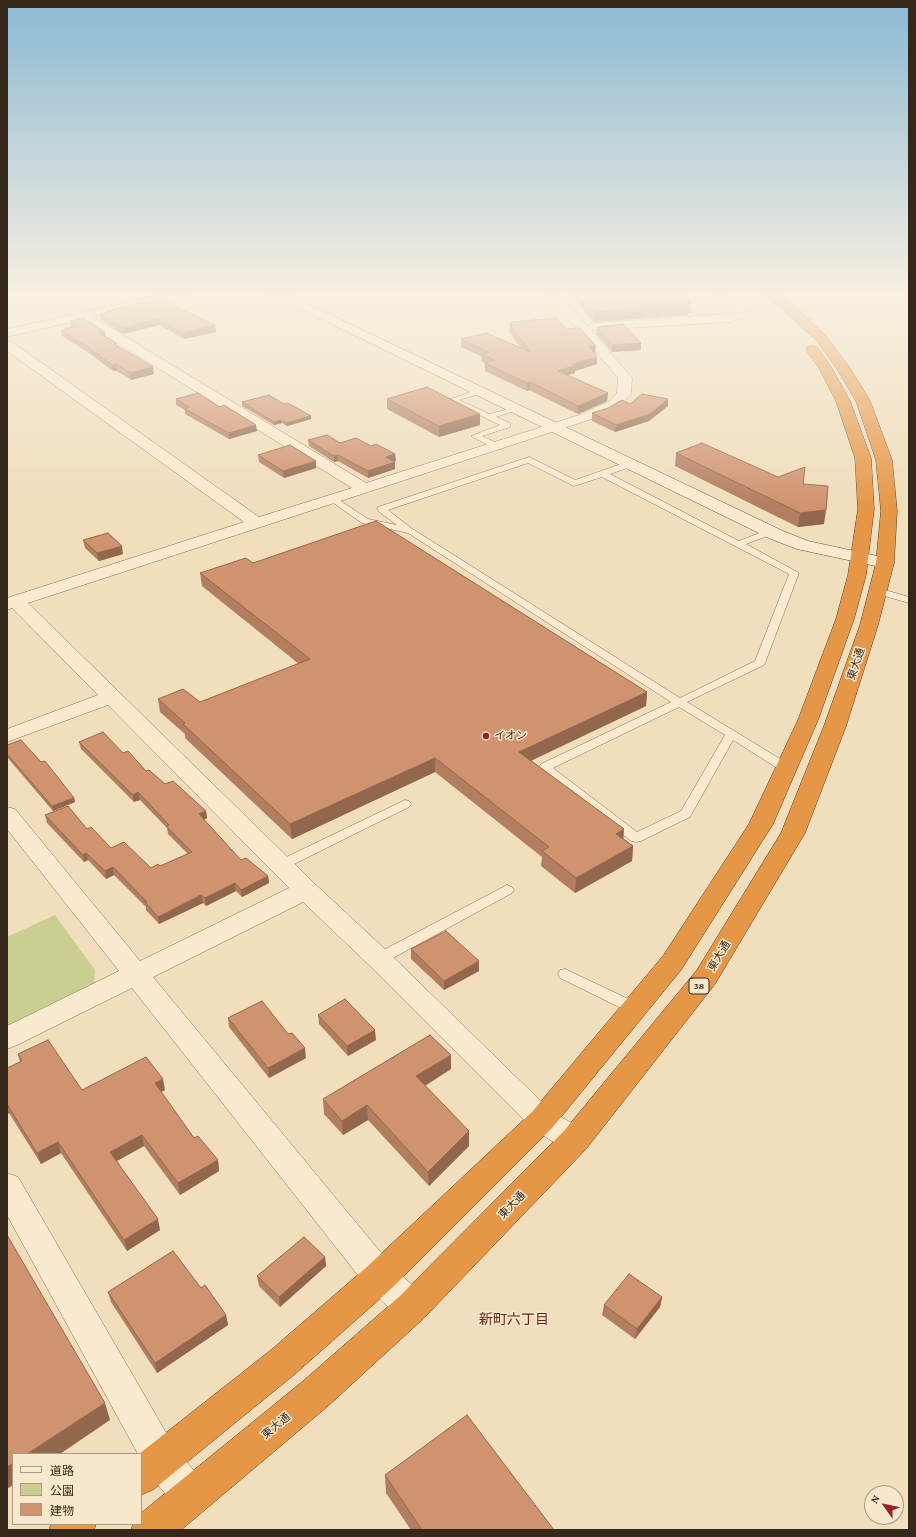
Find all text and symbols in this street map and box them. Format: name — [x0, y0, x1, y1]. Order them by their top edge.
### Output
street label: 東大通 — [845, 646, 867, 682]
place label: イオン — [494, 729, 527, 743]
marker: イオン — [481, 731, 491, 741]
street label: 東大通 — [705, 938, 733, 974]
road number: 38 — [689, 978, 709, 994]
street label: 東大通 — [496, 1189, 528, 1221]
district label: 新町六丁目 — [479, 1312, 549, 1328]
street label: 東大通 — [259, 1410, 293, 1442]
legend — [12, 1453, 142, 1525]
text: 道路 — [50, 1464, 74, 1478]
text: 公園 — [50, 1484, 74, 1498]
north arrow — [864, 1485, 904, 1525]
text: N — [868, 1493, 882, 1505]
text: 建物 — [50, 1504, 74, 1518]

